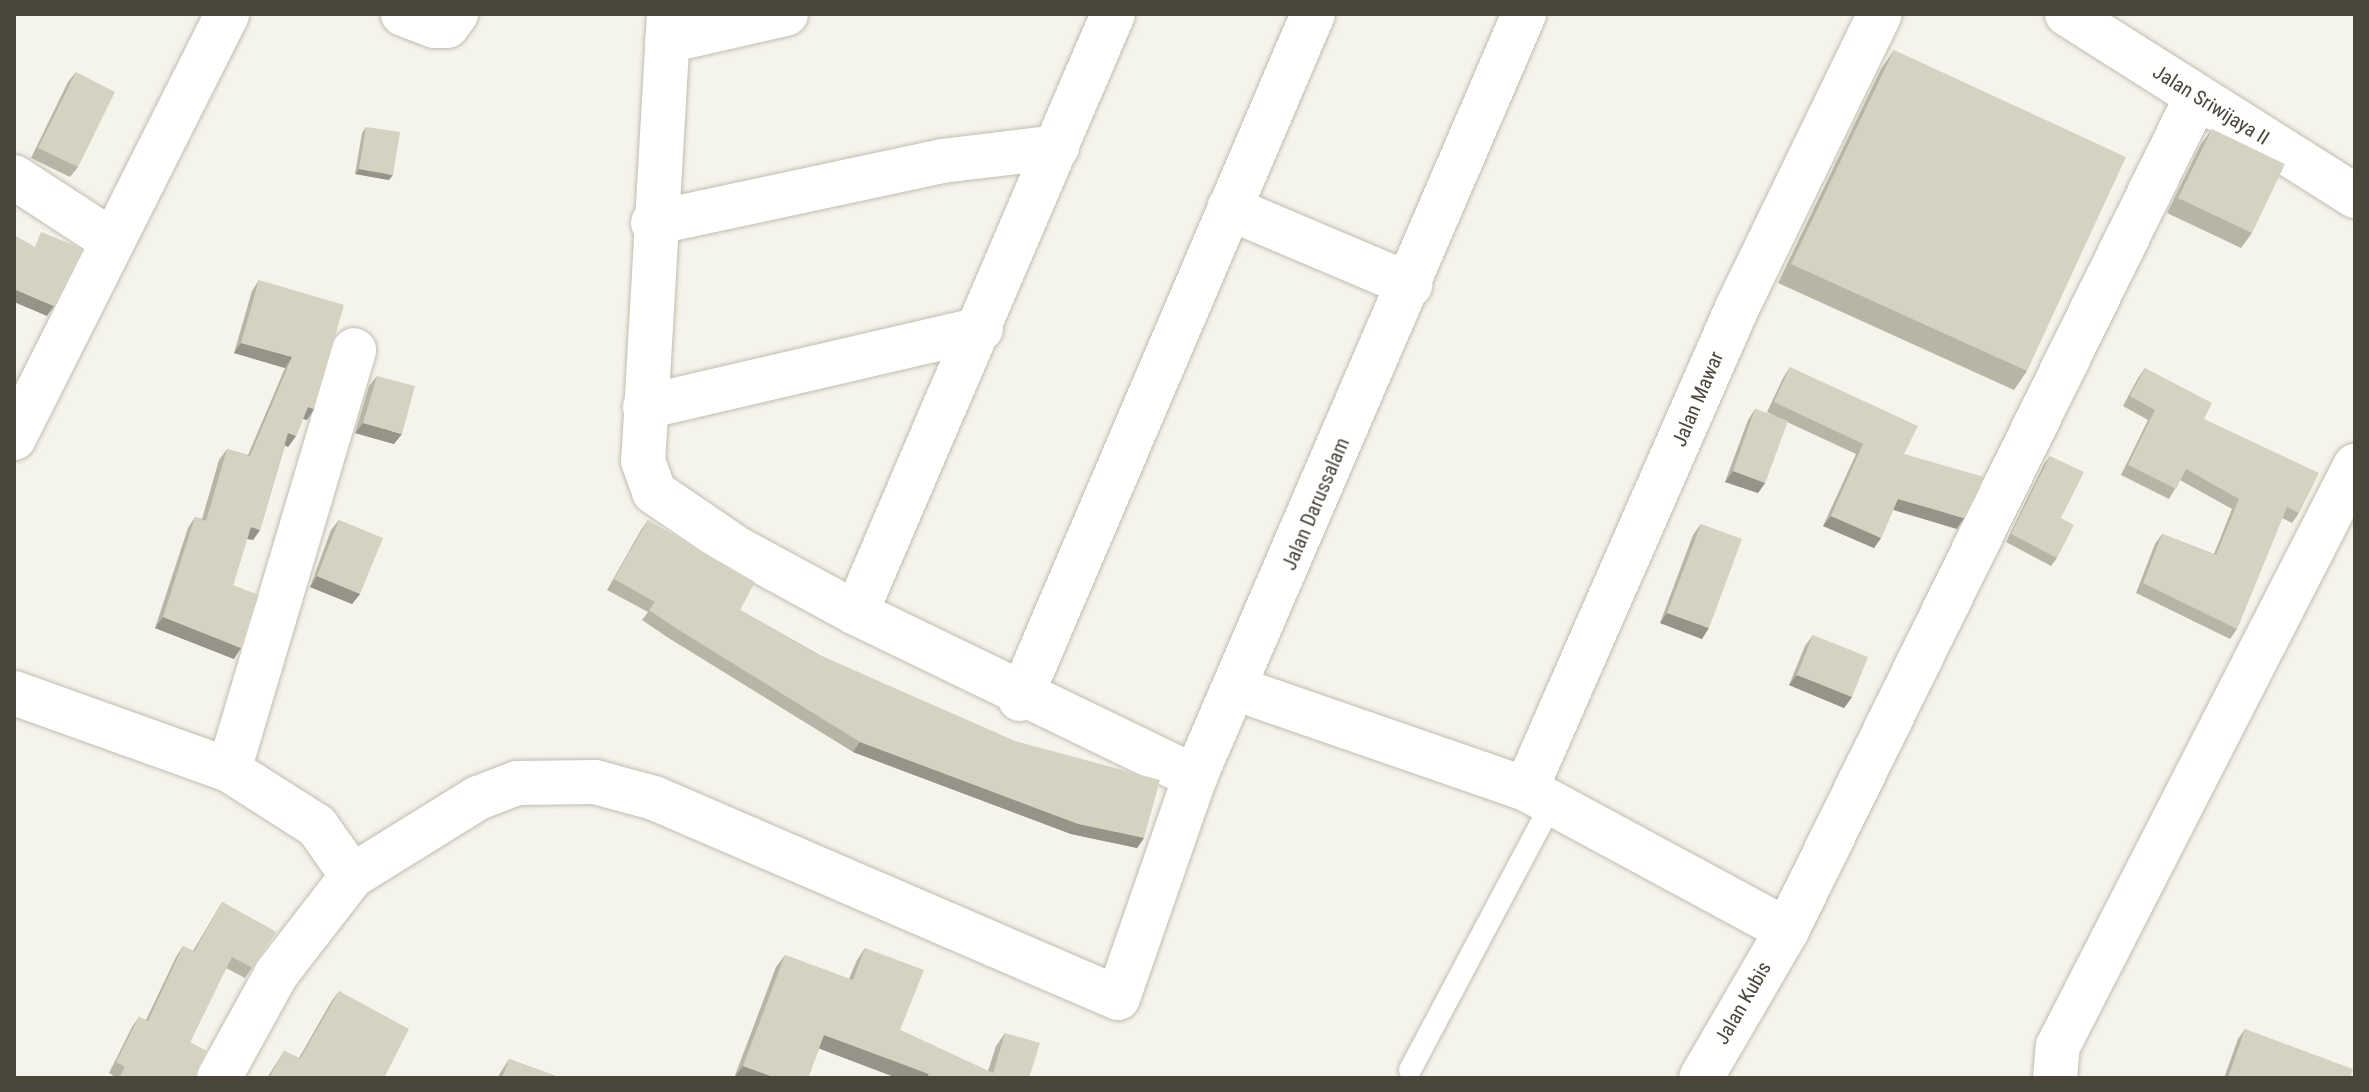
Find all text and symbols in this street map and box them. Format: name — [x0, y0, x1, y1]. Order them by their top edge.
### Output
street label: Jalan Sriwijaya II — [2148, 60, 2274, 150]
street label: Jalan Mawar — [1667, 348, 1729, 450]
street label: Jalan Darussalam — [1277, 434, 1355, 574]
street label: Jalan Kubis — [1710, 957, 1776, 1049]

